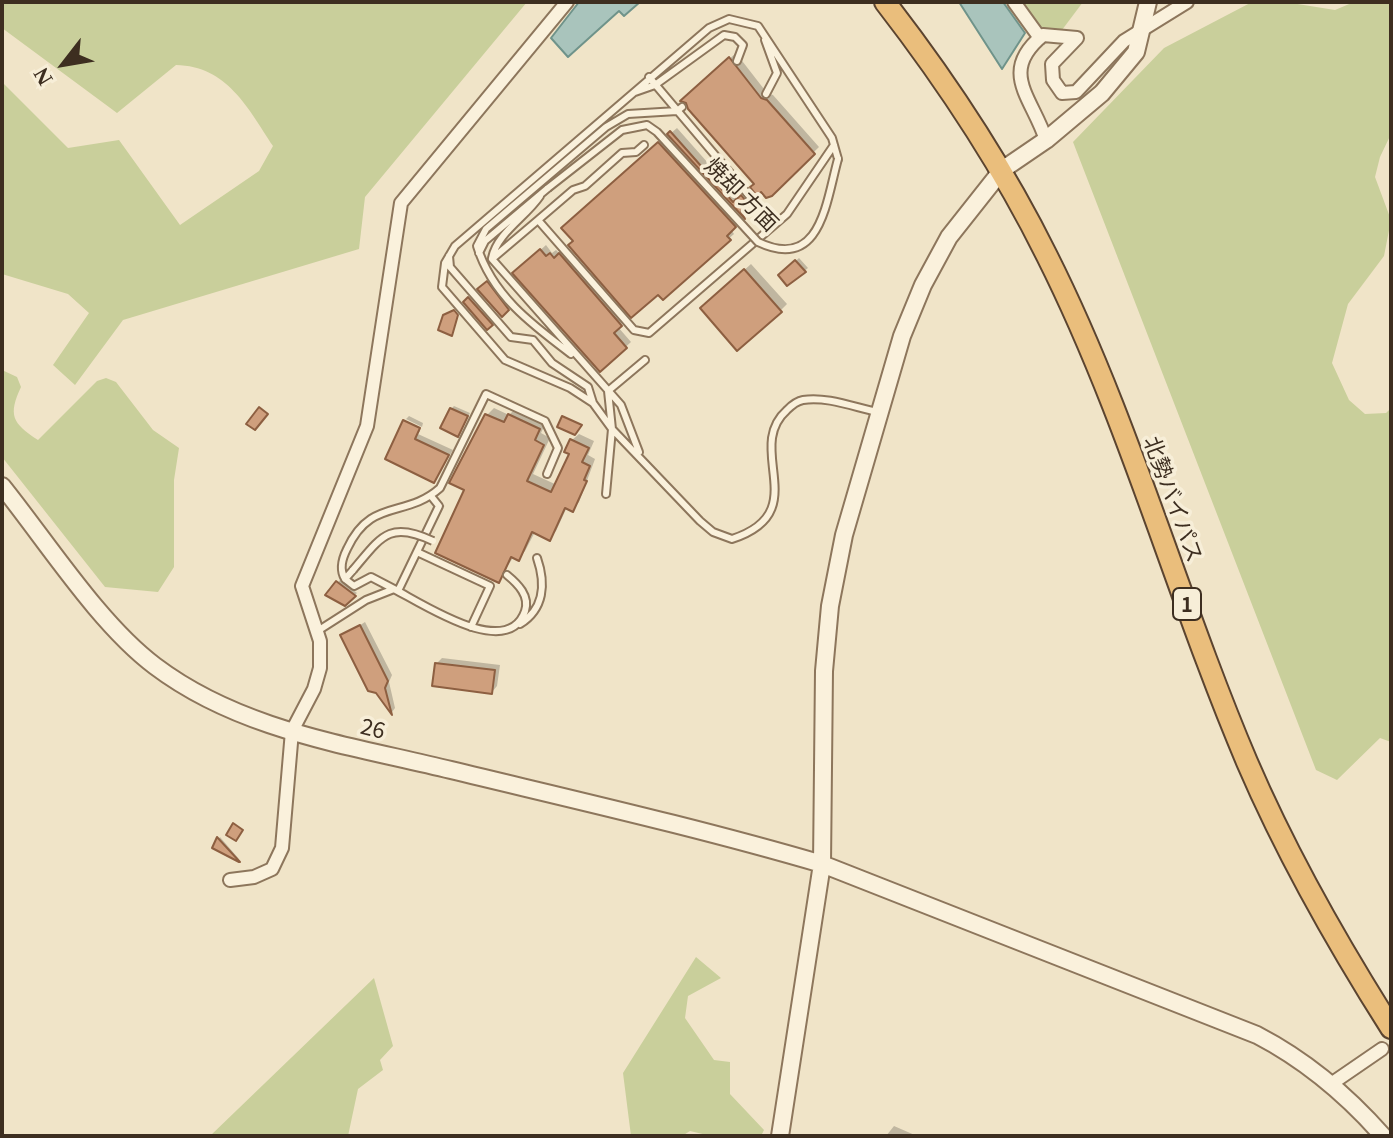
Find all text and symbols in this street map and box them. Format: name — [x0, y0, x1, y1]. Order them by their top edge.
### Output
north arrow — [24, 24, 104, 104]
text: N — [28, 63, 58, 90]
street label: 焼却 方面 — [700, 152, 784, 236]
street label: 北勢バイパス — [1139, 432, 1209, 566]
road number: 1 — [1173, 588, 1201, 620]
street label: 26 — [358, 712, 388, 744]

